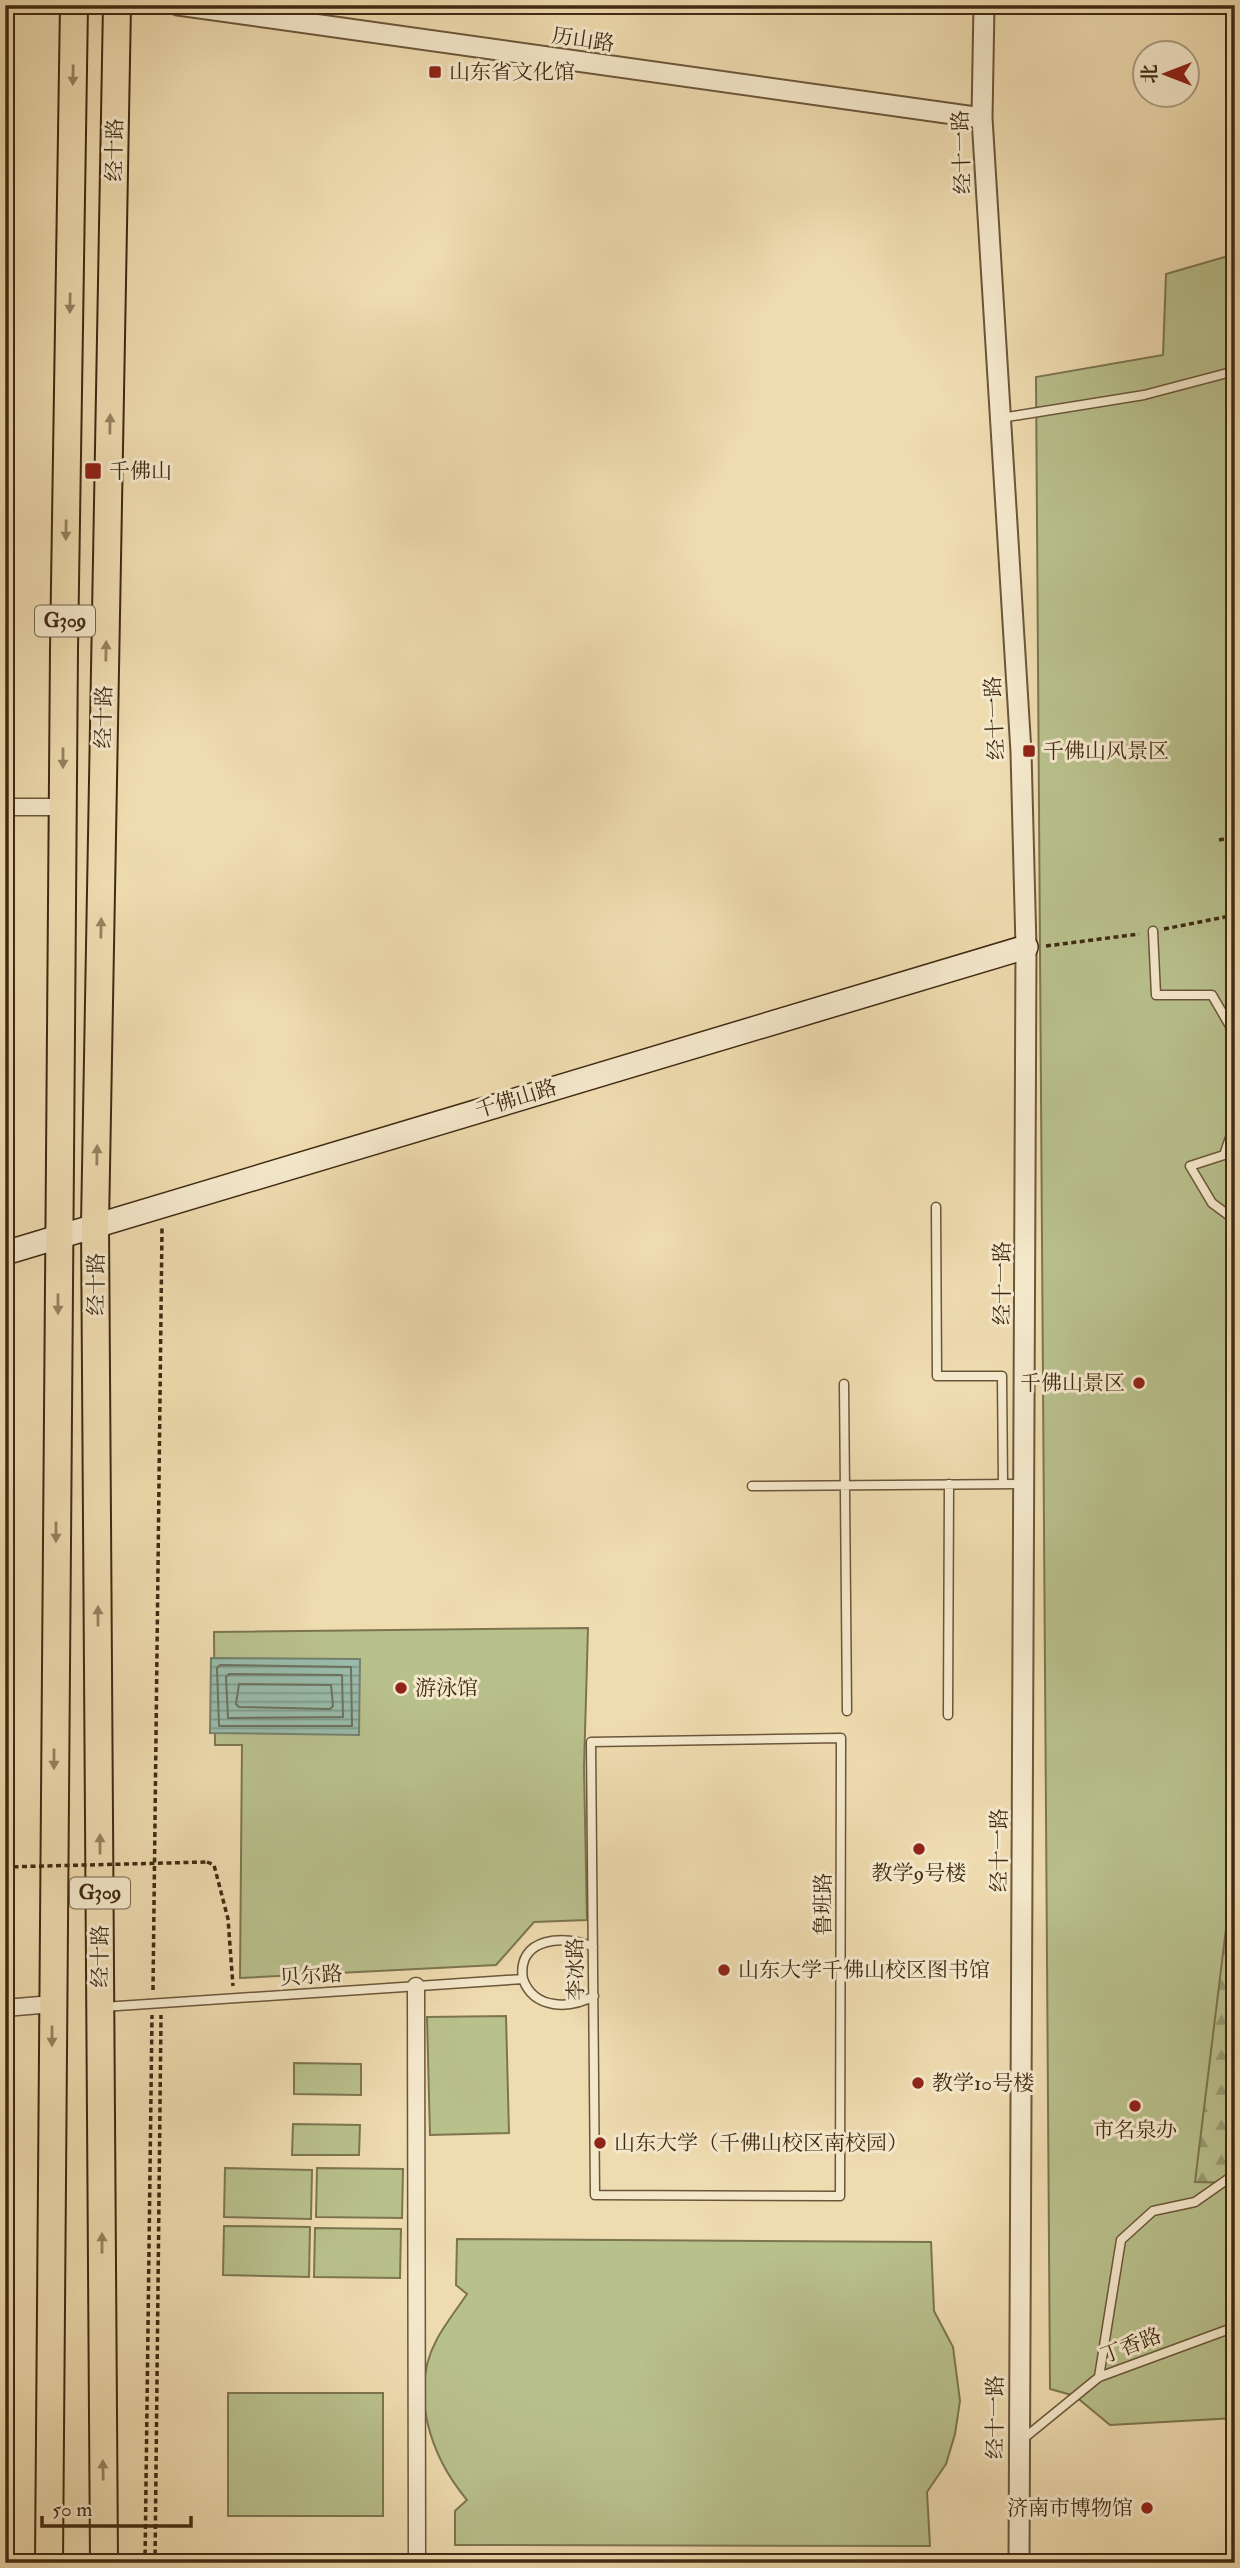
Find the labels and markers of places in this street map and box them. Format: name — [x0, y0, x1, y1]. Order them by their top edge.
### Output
place label: 山东省文化馆 — [449, 59, 575, 86]
marker: 山东省文化馆 — [427, 64, 443, 80]
place label: 千佛山 — [109, 458, 172, 485]
marker: 千佛山 — [83, 461, 103, 481]
place label: 千佛山风景区 — [1043, 738, 1169, 765]
marker: 千佛山风景区 — [1021, 743, 1037, 759]
place label: 千佛山景区 — [1020, 1370, 1125, 1397]
marker: 千佛山景区 — [1131, 1375, 1147, 1391]
place label: 游泳馆 — [415, 1675, 478, 1702]
marker: 游泳馆 — [393, 1680, 409, 1696]
marker: 教学9号楼 — [911, 1841, 927, 1857]
place label: 教学9号楼 — [872, 1860, 966, 1887]
place label: 山东大学千佛山校区图书馆 — [738, 1957, 990, 1984]
marker: 山东大学千佛山校区图书馆 — [716, 1962, 732, 1978]
place label: 教学10号楼 — [932, 2070, 1034, 2097]
marker: 教学10号楼 — [910, 2075, 926, 2091]
marker: 市名泉办 — [1127, 2098, 1143, 2114]
place label: 市名泉办 — [1093, 2117, 1177, 2144]
place label: 山东大学（千佛山校区南校园） — [614, 2130, 908, 2157]
marker: 山东大学（千佛山校区南校园） — [592, 2135, 608, 2151]
place label: 济南市博物馆 — [1007, 2495, 1133, 2522]
marker: 济南市博物馆 — [1139, 2500, 1155, 2516]

